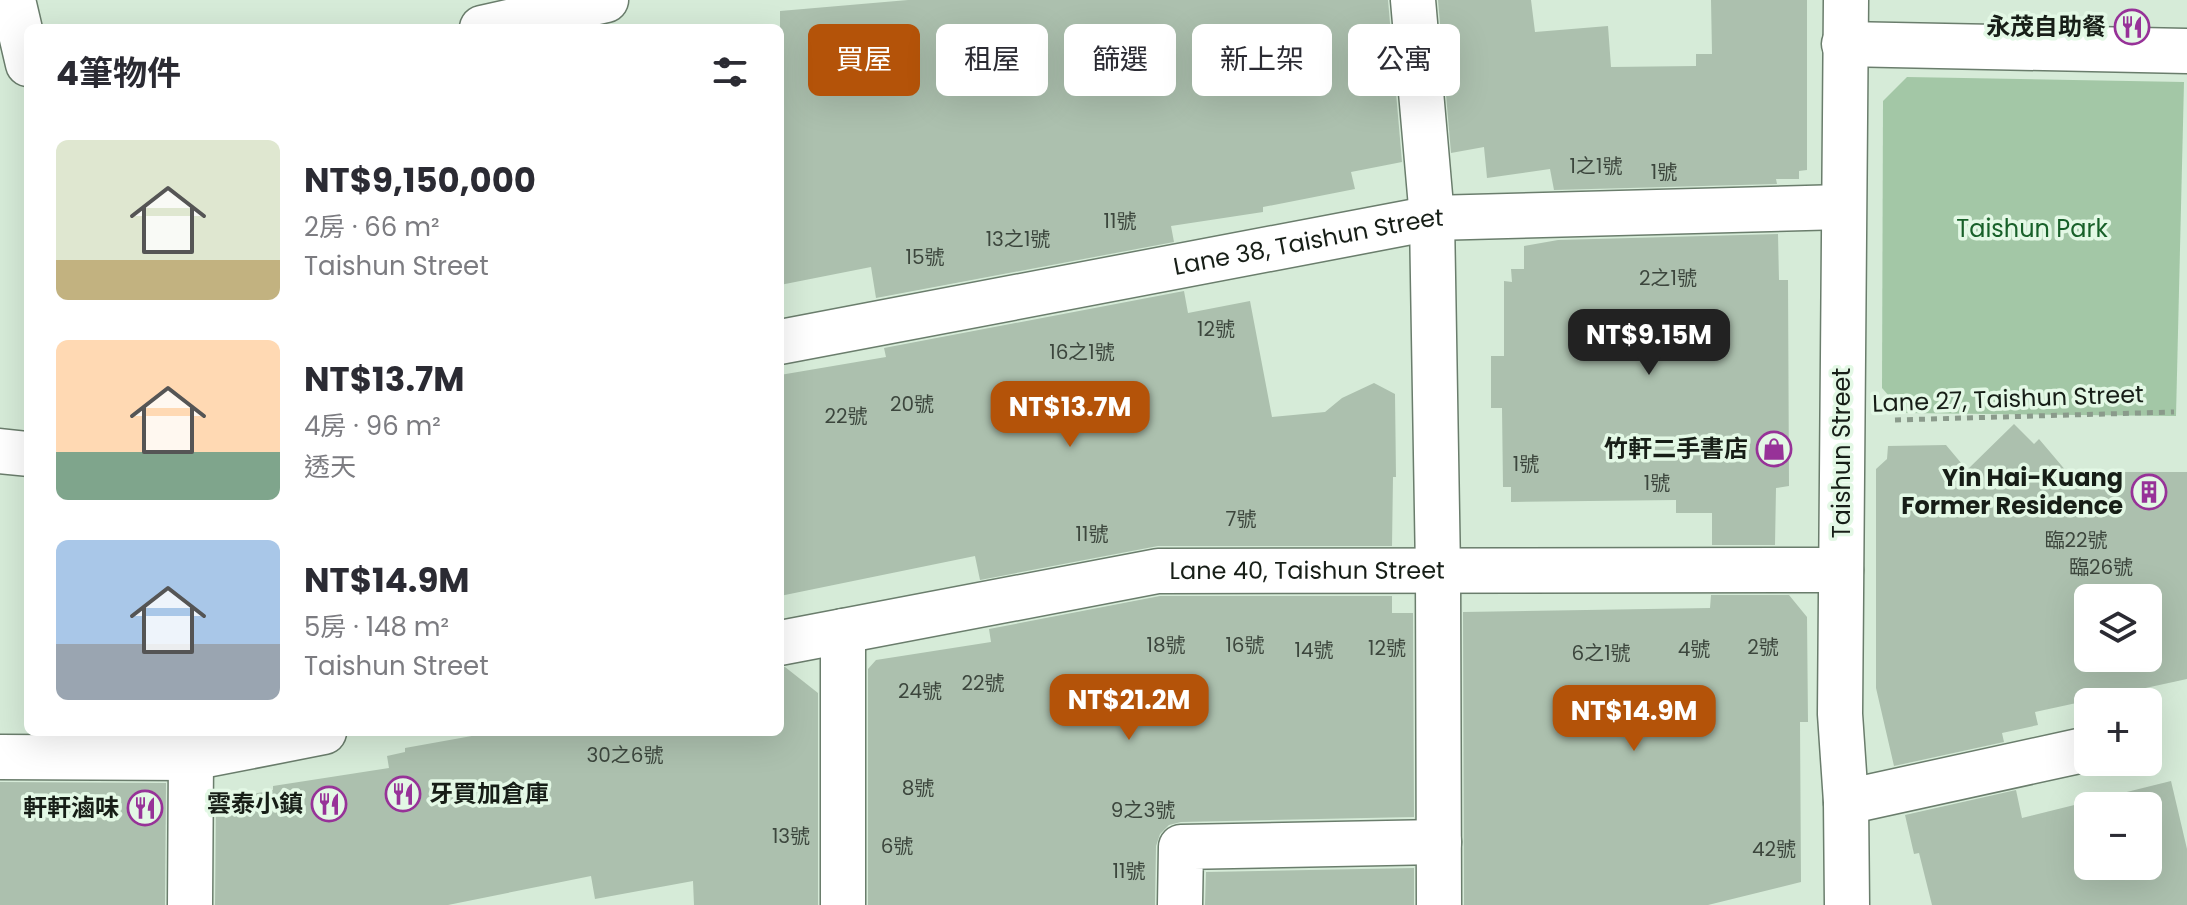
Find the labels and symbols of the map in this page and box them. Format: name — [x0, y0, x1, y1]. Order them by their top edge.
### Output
restaurant icon: 永茂自助餐 — [2113, 8, 2151, 46]
place label: 永茂自助餐 — [1986, 10, 2106, 43]
house number: 1之1號 — [1570, 152, 1622, 180]
house number: 1號 — [1651, 158, 1677, 186]
street label: Lane 38, Taishun Street — [1171, 201, 1444, 283]
house number: 11號 — [1104, 207, 1136, 235]
park label: Taishun Park — [1956, 212, 2108, 245]
house number: 13之1號 — [986, 225, 1050, 253]
house number: 15號 — [906, 243, 944, 271]
house number: 2之1號 — [1639, 264, 1697, 292]
pin: NT$9.15M — [1566, 309, 1732, 377]
house number: 12號 — [1197, 315, 1235, 343]
house number: 16之1號 — [1049, 338, 1115, 366]
street label: Taishun Street — [1825, 368, 1858, 538]
street label: Lane 27, Taishun Street — [1872, 377, 2144, 420]
pin: NT$13.7M — [987, 381, 1153, 449]
house number: 20號 — [890, 390, 934, 418]
house number: 22號 — [825, 402, 868, 430]
shop icon: 竹軒二手書店 — [1755, 430, 1793, 468]
place label: 竹軒二手書店 — [1604, 432, 1748, 465]
house number: 1號 — [1513, 450, 1539, 478]
place label: Yin Hai-Kuang Former Residence — [1901, 461, 2123, 522]
house number: 1號 — [1644, 469, 1670, 497]
building icon: Yin Hai-Kuang Former Residence — [2130, 473, 2168, 511]
house number: 7號 — [1226, 505, 1256, 533]
house number: 11號 — [1076, 520, 1108, 548]
house number: 臨22號 — [2045, 526, 2108, 554]
house number: 臨26號 — [2069, 553, 2133, 581]
street label: Lane 40, Taishun Street — [1170, 554, 1445, 587]
house number: 18號 — [1146, 631, 1186, 659]
house number: 16號 — [1225, 631, 1265, 659]
house number: 2號 — [1747, 633, 1779, 661]
house number: 12號 — [1368, 634, 1406, 662]
house number: 4號 — [1678, 635, 1710, 663]
house number: 14號 — [1295, 636, 1333, 664]
house number: 6之1號 — [1571, 639, 1631, 667]
house number: 22號 — [962, 669, 1005, 697]
pin: NT$21.2M — [1046, 674, 1212, 742]
house number: 24號 — [898, 677, 942, 705]
pin: NT$14.9M — [1551, 685, 1717, 753]
house number: 30之6號 — [586, 741, 664, 769]
house number: 8號 — [902, 774, 934, 802]
restaurant icon: 牙買加倉庫 — [384, 775, 422, 813]
place label: 牙買加倉庫 — [429, 777, 549, 810]
restaurant icon: 雲泰小鎮 — [310, 785, 348, 823]
place label: 雲泰小鎮 — [207, 787, 303, 820]
restaurant icon: 軒軒滷味 — [126, 789, 164, 827]
place label: 軒軒滷味 — [23, 791, 119, 824]
house number: 9之3號 — [1111, 796, 1175, 824]
house number: 13號 — [772, 822, 810, 850]
house number: 6號 — [881, 832, 913, 860]
house number: 42號 — [1752, 835, 1796, 863]
house number: 11號 — [1113, 857, 1145, 885]

